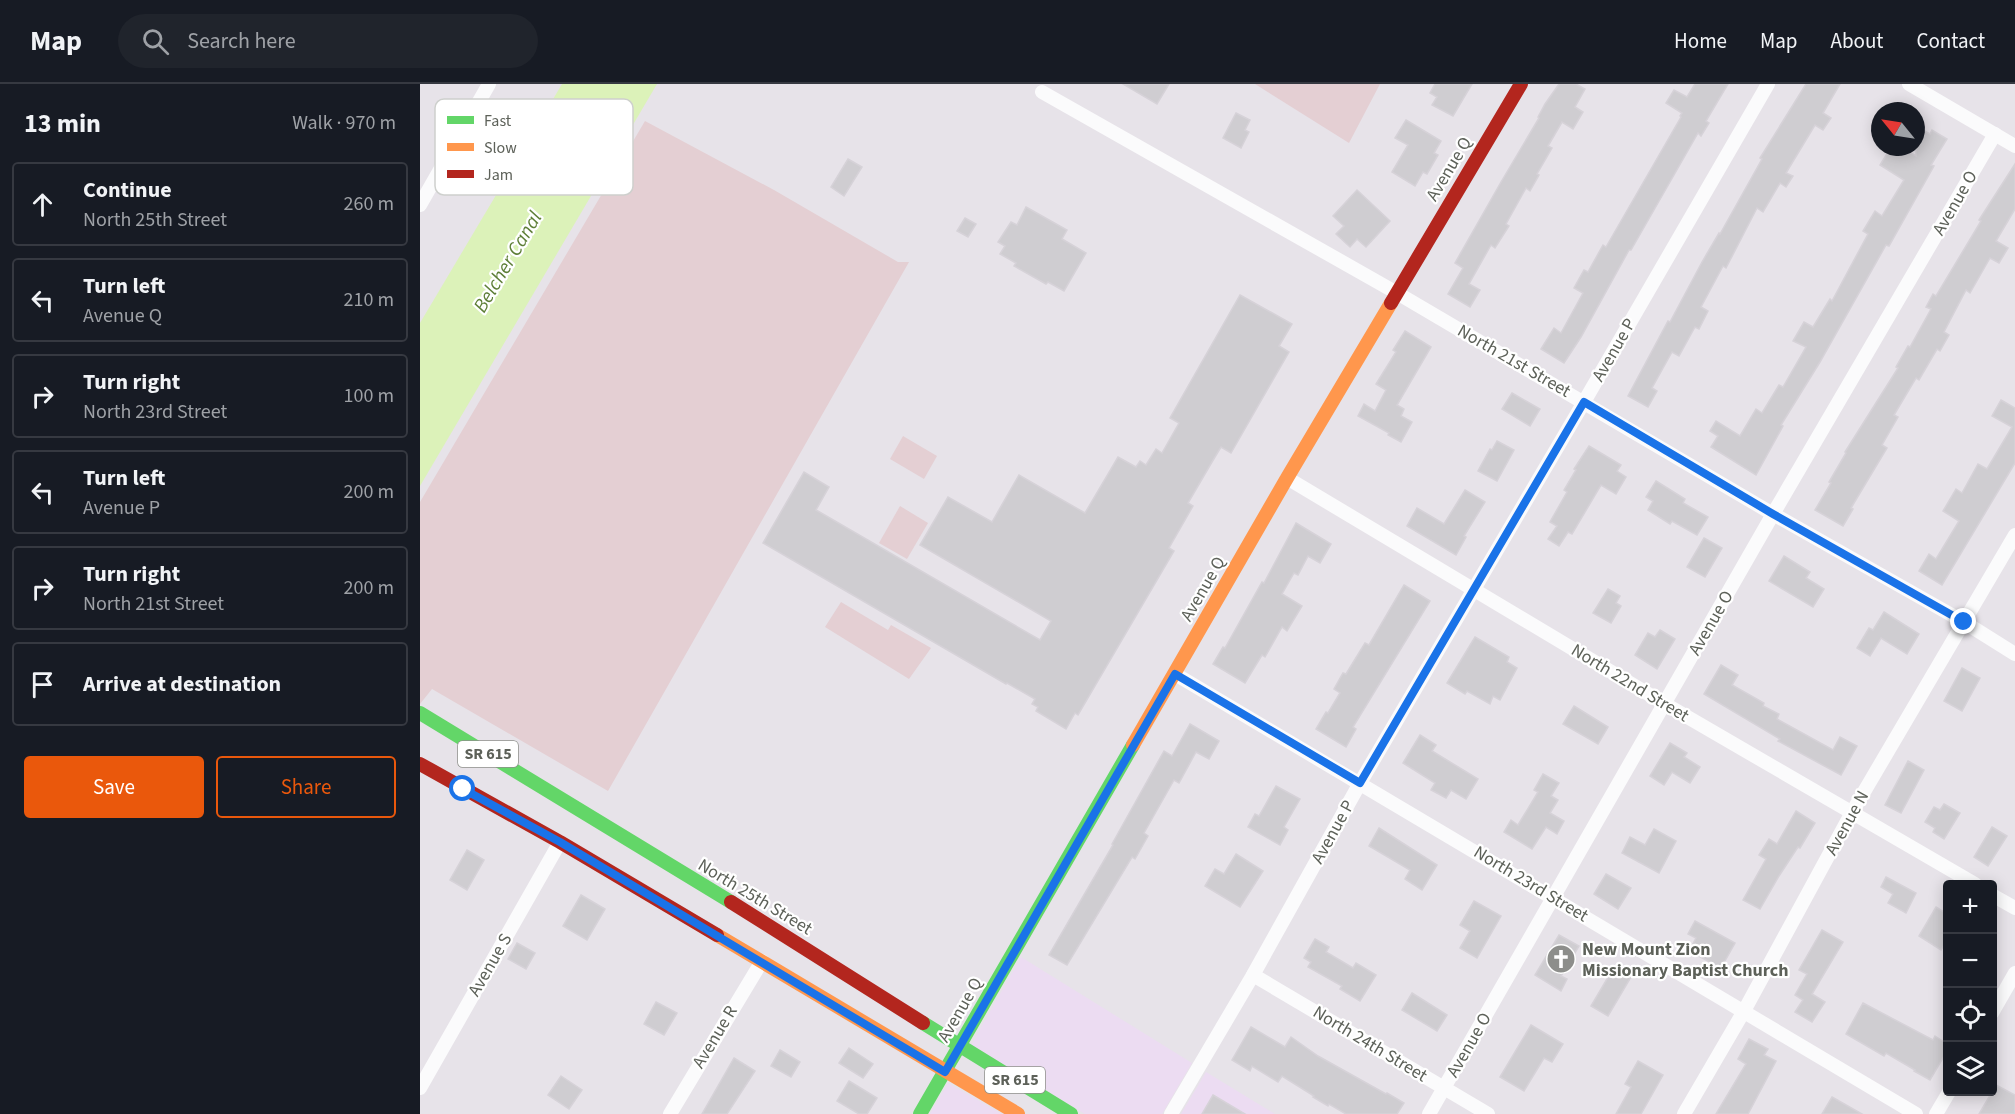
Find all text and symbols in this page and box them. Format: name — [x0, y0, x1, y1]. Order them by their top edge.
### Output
search box — [118, 14, 538, 68]
text: Map — [30, 21, 82, 61]
icon: search — [139, 25, 172, 58]
text: Search here — [187, 25, 296, 57]
text: Home — [1674, 26, 1727, 56]
text: Map — [1760, 26, 1798, 56]
text: About — [1831, 26, 1883, 56]
text: Contact — [1916, 26, 1985, 56]
legend — [435, 99, 633, 195]
north arrow — [1871, 102, 1925, 156]
text: 13 min — [24, 105, 101, 142]
text: Walk · 970 m — [292, 109, 396, 137]
text: Fast — [484, 110, 512, 132]
street label: Avenue Q — [1420, 132, 1478, 206]
text: Slow — [484, 137, 517, 159]
text: Jam — [484, 164, 513, 186]
street label: Avenue O — [1926, 166, 1984, 240]
text: Continue — [83, 174, 172, 206]
icon: ahead — [26, 188, 59, 221]
text: 260 m — [344, 190, 394, 218]
text: North 25th Street — [83, 206, 227, 234]
water label: Belcher Canal — [467, 206, 549, 318]
text: Turn left — [83, 270, 165, 302]
icon: left — [26, 284, 59, 317]
text: 210 m — [344, 286, 394, 314]
text: Avenue Q — [83, 302, 162, 330]
street label: Avenue P — [1586, 314, 1642, 386]
street label: North 21st Street — [1453, 318, 1575, 404]
text: Turn right — [83, 366, 180, 398]
icon: right — [26, 380, 59, 413]
text: 100 m — [344, 382, 394, 410]
text: North 23rd Street — [83, 398, 227, 426]
text: Turn left — [83, 462, 165, 494]
icon: left — [26, 476, 59, 509]
text: 200 m — [344, 478, 394, 506]
text: Avenue P — [83, 494, 160, 522]
street label: Avenue Q — [1174, 552, 1232, 626]
text: Turn right — [83, 558, 180, 590]
icon: right — [26, 572, 59, 605]
text: 200 m — [344, 574, 394, 602]
street label: Avenue O — [1682, 586, 1740, 660]
text: North 21st Street — [83, 590, 224, 618]
route end — [1950, 608, 1976, 634]
street label: North 22nd Street — [1566, 638, 1694, 728]
icon: arrive — [26, 668, 59, 701]
text: Arrive at destination — [83, 668, 281, 700]
road number: SR 615 — [458, 741, 518, 767]
button: Save — [24, 756, 204, 818]
button: Share — [216, 756, 396, 818]
route start — [449, 775, 475, 801]
street label: Avenue N — [1819, 786, 1875, 860]
street label: Avenue P — [1305, 796, 1361, 868]
street label: North 23rd Street — [1469, 840, 1593, 928]
street label: North 25th Street — [693, 853, 817, 941]
map controls — [1943, 880, 1997, 1096]
button: + — [1943, 880, 1997, 934]
street label: Avenue S — [462, 929, 518, 1001]
button: − — [1943, 934, 1997, 988]
place label: New Mount Zion Missionary Baptist Church — [1582, 937, 1789, 983]
church icon: New Mount Zion Missionary Baptist Church — [1545, 943, 1577, 975]
street label: Avenue Q — [931, 973, 989, 1047]
button: locate — [1943, 988, 1997, 1042]
street label: North 24th Street — [1308, 1000, 1432, 1088]
street label: Avenue R — [686, 1001, 744, 1073]
street label: Avenue O — [1440, 1008, 1498, 1082]
button: layers — [1943, 1042, 1997, 1096]
road number: SR 615 — [985, 1067, 1045, 1093]

